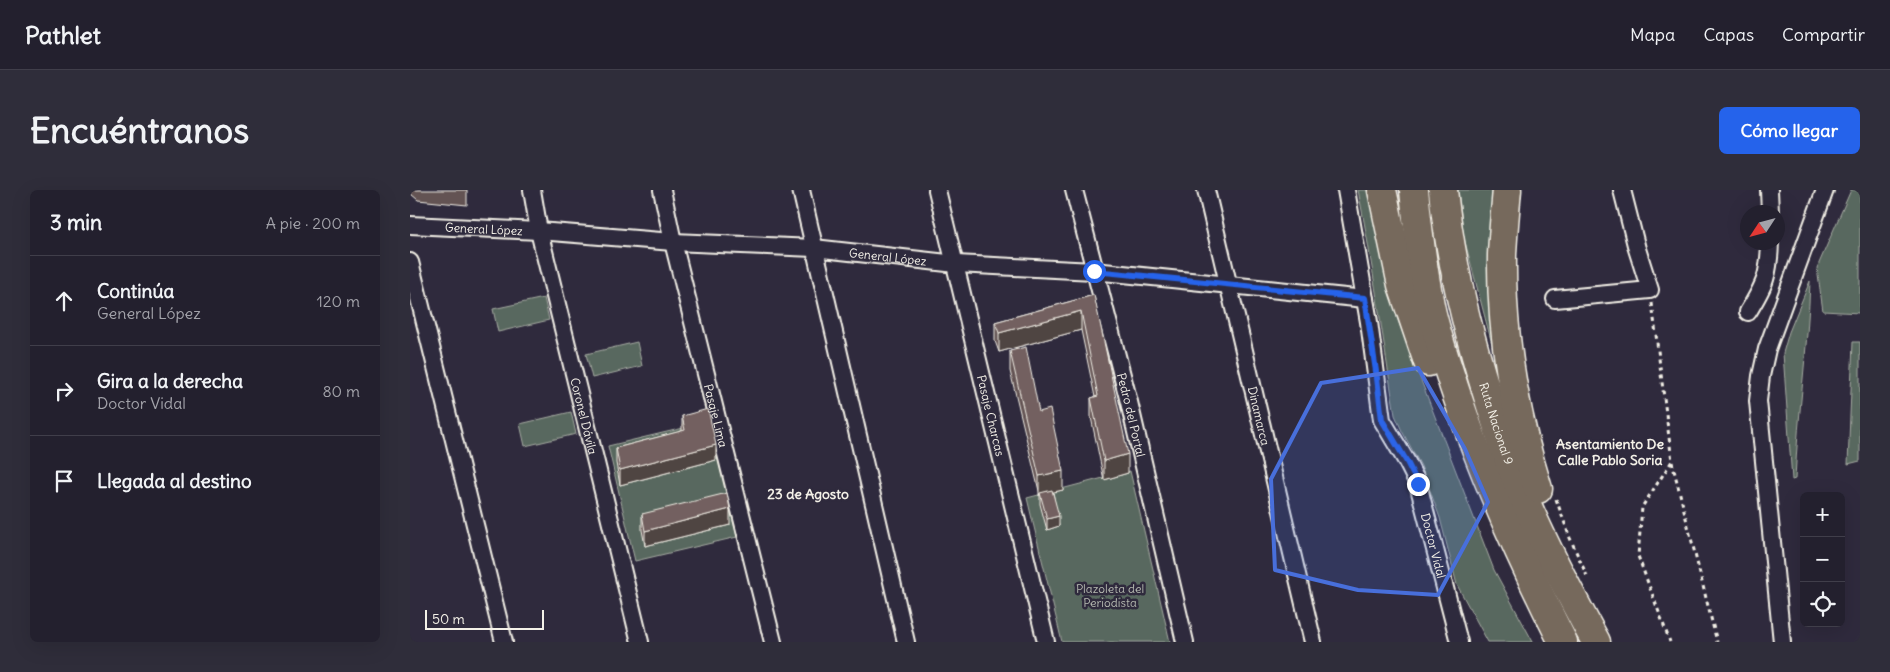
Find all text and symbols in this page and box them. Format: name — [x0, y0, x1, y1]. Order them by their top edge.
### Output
text: Pathlet — [25, 20, 101, 50]
text: Mapa — [1630, 23, 1675, 46]
text: Capas — [1703, 23, 1754, 46]
text: Compartir — [1782, 23, 1865, 46]
button: Cómo llegar — [1719, 107, 1860, 154]
text: Encuéntranos — [30, 108, 249, 152]
north arrow — [1740, 205, 1785, 250]
text: 3 min — [50, 209, 102, 236]
text: A pie · 200 m — [266, 213, 360, 233]
street label: General López — [445, 219, 523, 238]
street label: General López — [848, 245, 928, 268]
route start — [1083, 260, 1106, 283]
text: Continúa — [97, 279, 174, 303]
icon: ahead — [50, 287, 78, 315]
text: 120 m — [317, 291, 360, 311]
text: General López — [97, 303, 201, 323]
text: Gira a la derecha — [97, 369, 243, 393]
street label: Pedro del Portal — [1114, 371, 1149, 458]
street label: Pasaje Charcas — [974, 373, 1008, 458]
street label: Coronel Dávila — [568, 376, 601, 456]
icon: right — [50, 377, 78, 405]
text: 80 m — [322, 381, 360, 401]
street label: Ruta Nacional 9 — [1477, 381, 1517, 466]
street label: Pasaje Lima — [701, 382, 732, 449]
street label: Dinamarca — [1245, 385, 1274, 447]
text: Doctor Vidal — [97, 393, 186, 413]
district label: Asentamiento De Calle Pablo Soria — [1556, 435, 1664, 469]
icon: arrive — [50, 467, 78, 495]
text: Llegada al destino — [97, 469, 252, 493]
route end — [1407, 473, 1430, 496]
district label: 23 de Agosto — [767, 485, 849, 503]
map controls — [1800, 492, 1845, 627]
button: + — [1800, 492, 1845, 537]
street label: Doctor Vidal — [1418, 511, 1450, 580]
button: − — [1800, 537, 1845, 582]
park label: Plazoleta del Periodista — [1076, 581, 1144, 610]
button: locate — [1800, 582, 1845, 627]
scale bar — [425, 607, 544, 630]
text: 50 m — [432, 610, 465, 628]

